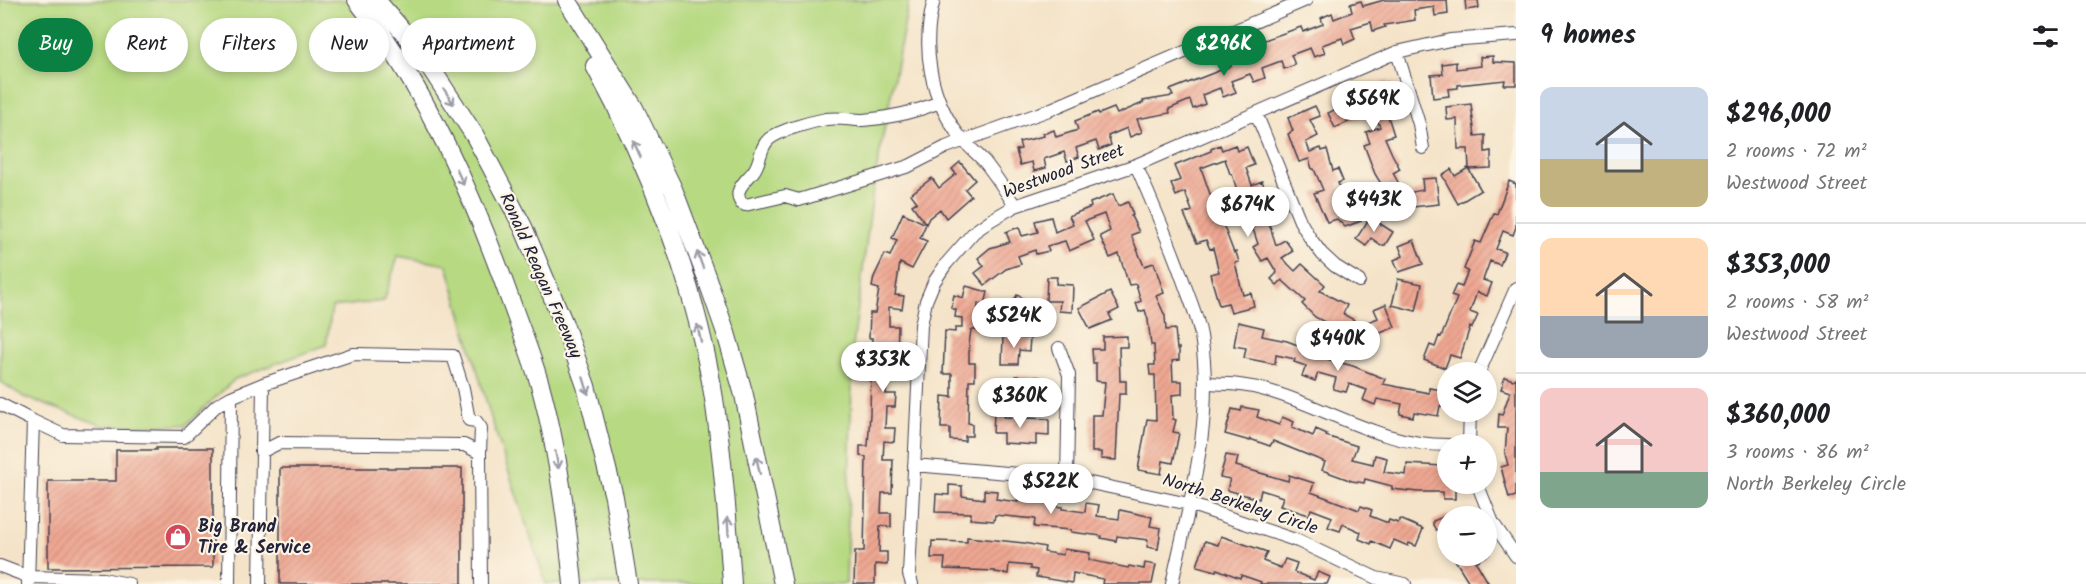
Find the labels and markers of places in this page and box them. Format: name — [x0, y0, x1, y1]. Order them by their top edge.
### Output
pin: $296K — [1182, 26, 1266, 77]
pin: $569K — [1331, 81, 1415, 132]
pin: $443K — [1332, 182, 1416, 233]
pin: $674K — [1206, 187, 1290, 238]
pin: $524K — [972, 298, 1056, 349]
pin: $440K — [1296, 321, 1380, 372]
pin: $353K — [841, 342, 925, 393]
pin: $360K — [978, 378, 1062, 429]
pin: $522K — [1009, 464, 1093, 515]
place label: Big Brand Tire & Service — [198, 513, 311, 563]
shop icon: Big Brand Tire & Service — [163, 522, 193, 552]

